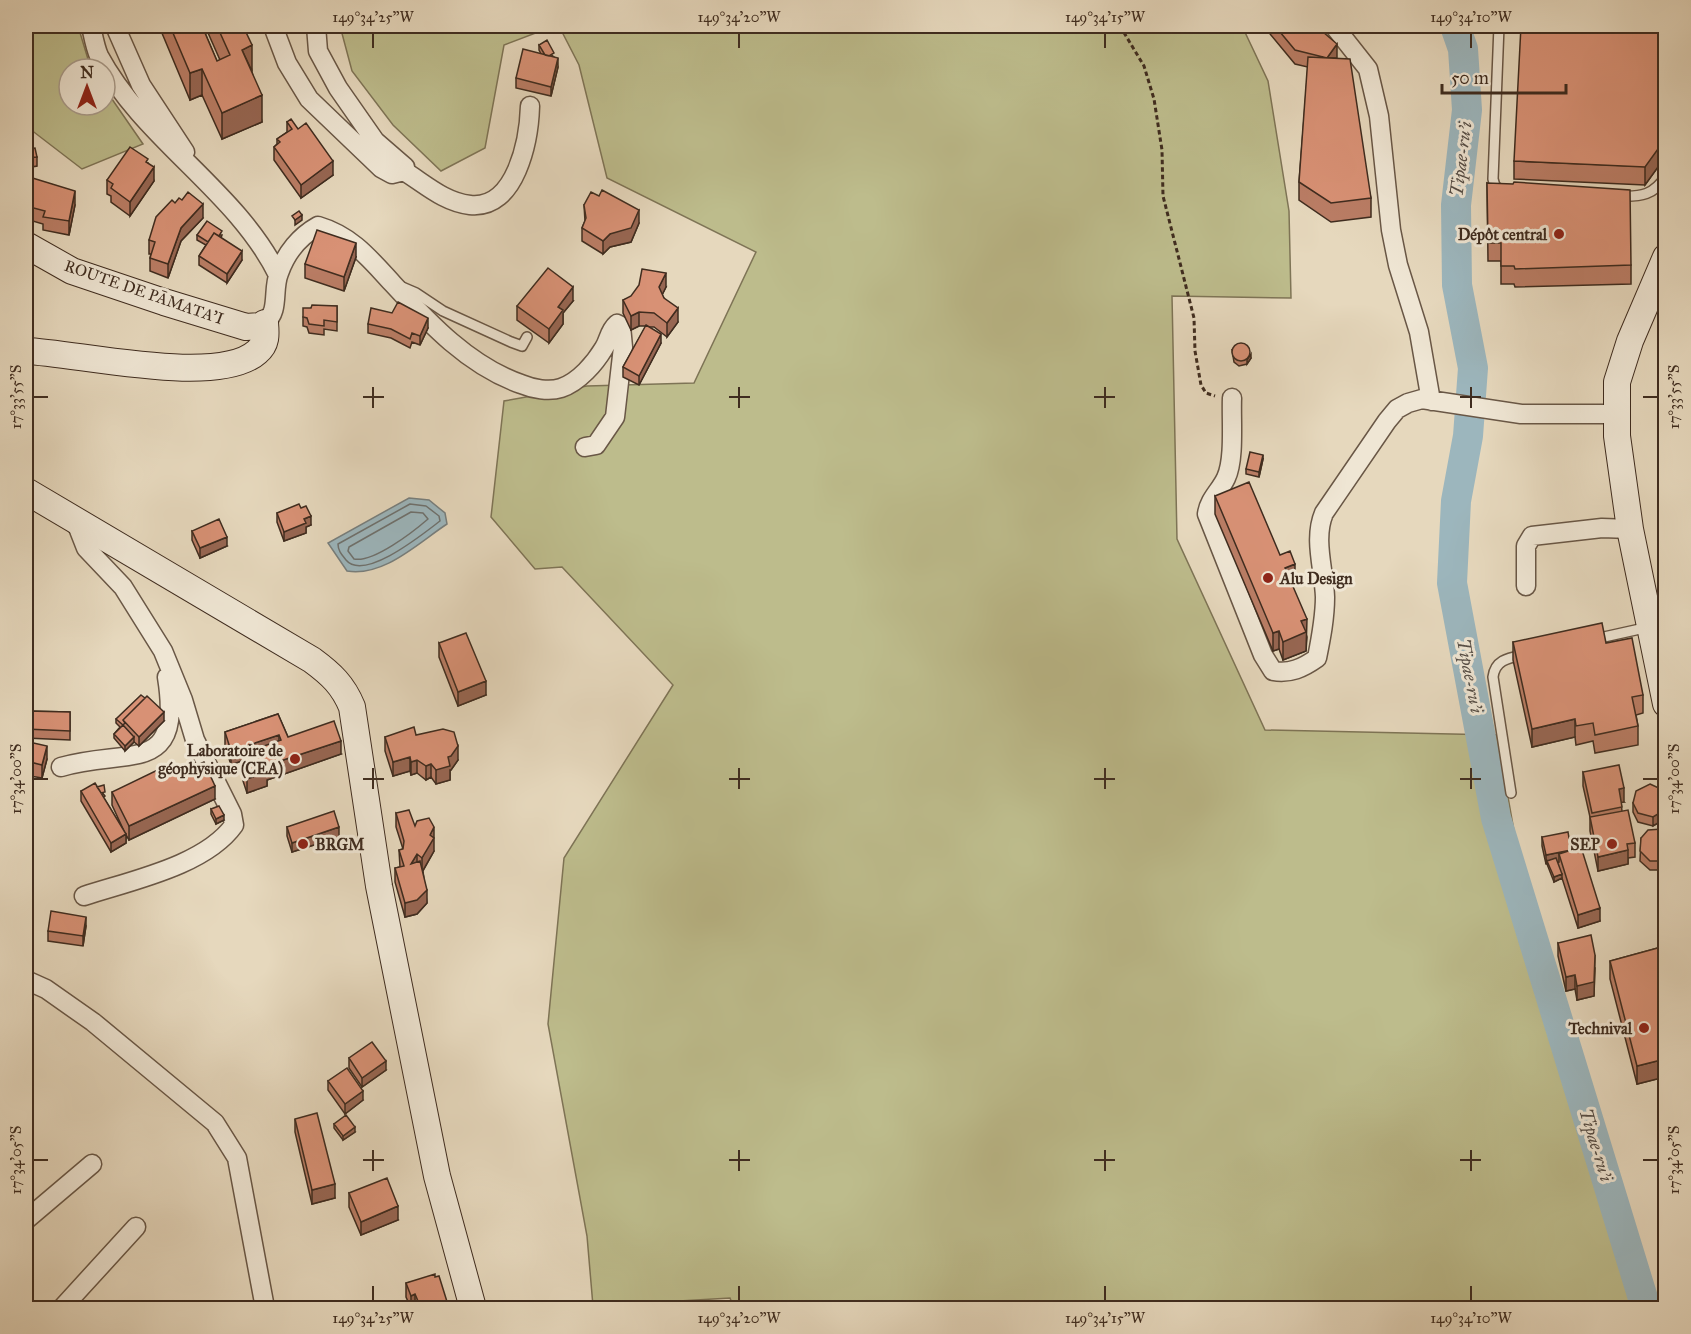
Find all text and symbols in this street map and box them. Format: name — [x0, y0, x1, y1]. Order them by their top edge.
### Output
text: 149°34'25"W — [332, 8, 414, 26]
text: 149°34'20"W — [697, 8, 781, 26]
text: 149°34'15"W — [1065, 8, 1146, 26]
text: 149°34'10"W — [1430, 8, 1513, 26]
north arrow — [57, 57, 117, 117]
scale bar — [1442, 57, 1566, 95]
text: N — [80, 63, 94, 82]
text: 50 m — [1451, 67, 1489, 89]
water label: Tipae-ru’i — [1445, 120, 1478, 198]
place label: Dépôt central — [1458, 225, 1548, 245]
marker: Dépôt central — [1552, 227, 1566, 241]
street label: ROUTE DE PĀMATA'I — [62, 256, 226, 328]
text: 17°33'55"S — [7, 365, 25, 429]
text: 17°33'55"S — [1665, 365, 1683, 429]
place label: Alu Design — [1279, 569, 1353, 589]
marker: Alu Design — [1261, 571, 1275, 585]
water label: Tipae-ru’i — [1451, 637, 1488, 715]
place label: Laboratoire de géophysique (CEA) — [158, 741, 283, 779]
text: 17°34'00"S — [7, 744, 25, 814]
text: 17°34'00"S — [1665, 744, 1683, 814]
marker: Laboratoire de géophysique (CEA) — [288, 752, 302, 766]
place label: BRGM — [315, 835, 365, 854]
place label: SEP — [1570, 835, 1601, 854]
marker: BRGM — [296, 837, 310, 851]
marker: SEP — [1605, 837, 1619, 851]
place label: Technival — [1567, 1019, 1633, 1038]
marker: Technival — [1637, 1021, 1651, 1035]
water label: Tipae-ru’i — [1573, 1106, 1618, 1185]
text: 17°34'05"S — [7, 1126, 25, 1194]
text: 17°34'05"S — [1665, 1126, 1683, 1194]
text: 149°34'25"W — [332, 1309, 414, 1327]
text: 149°34'20"W — [697, 1309, 781, 1327]
text: 149°34'15"W — [1065, 1309, 1146, 1327]
text: 149°34'10"W — [1430, 1309, 1513, 1327]

